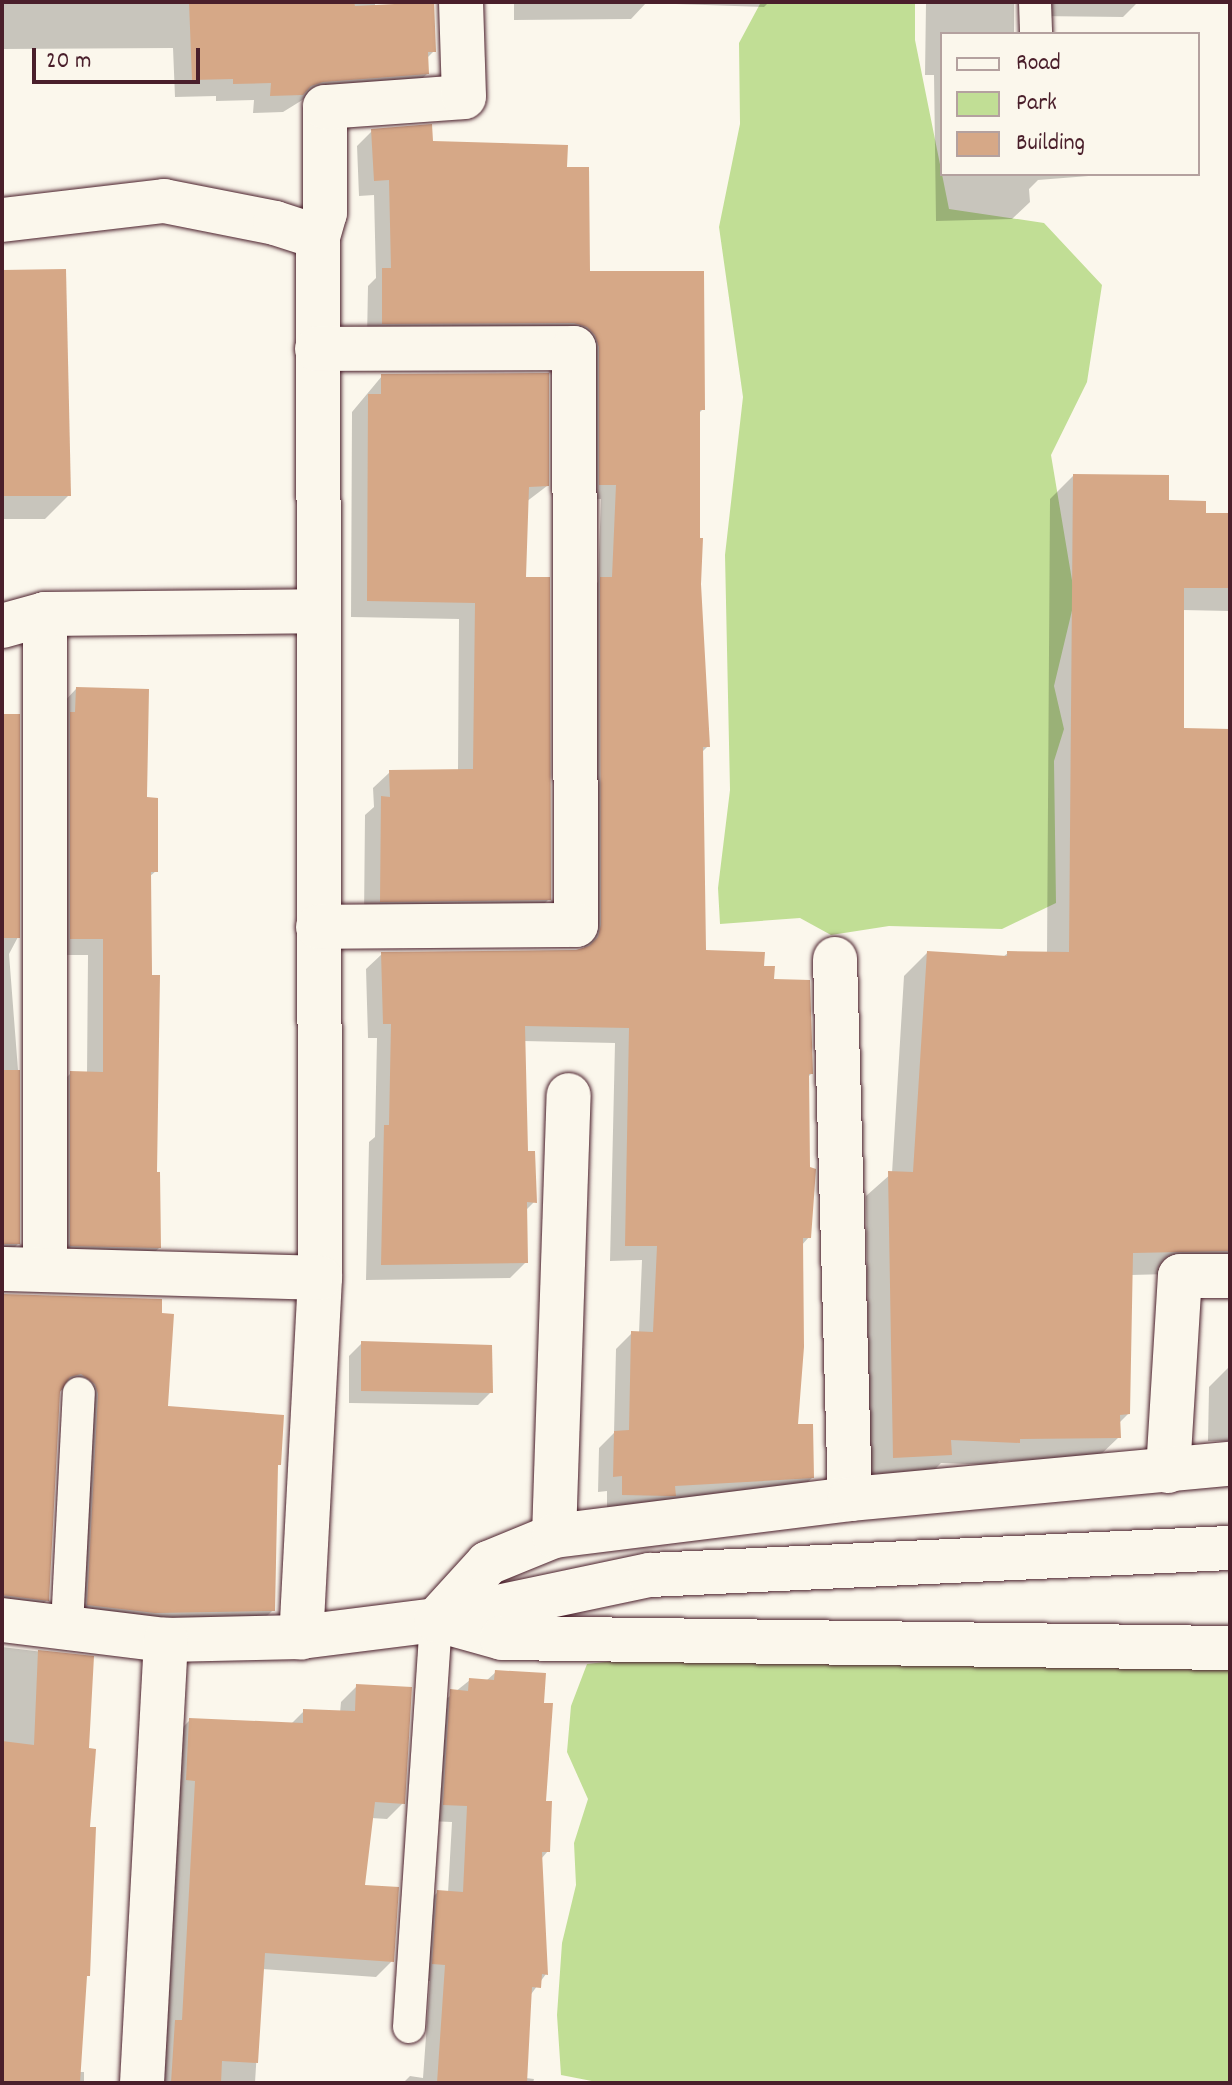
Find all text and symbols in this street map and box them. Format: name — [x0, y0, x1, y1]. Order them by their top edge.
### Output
scale bar — [36, 32, 204, 82]
legend — [940, 32, 1200, 176]
text: 20 m — [46, 45, 92, 79]
text: Road — [1016, 47, 1061, 81]
text: Park — [1016, 87, 1057, 121]
text: Building — [1016, 127, 1085, 161]

